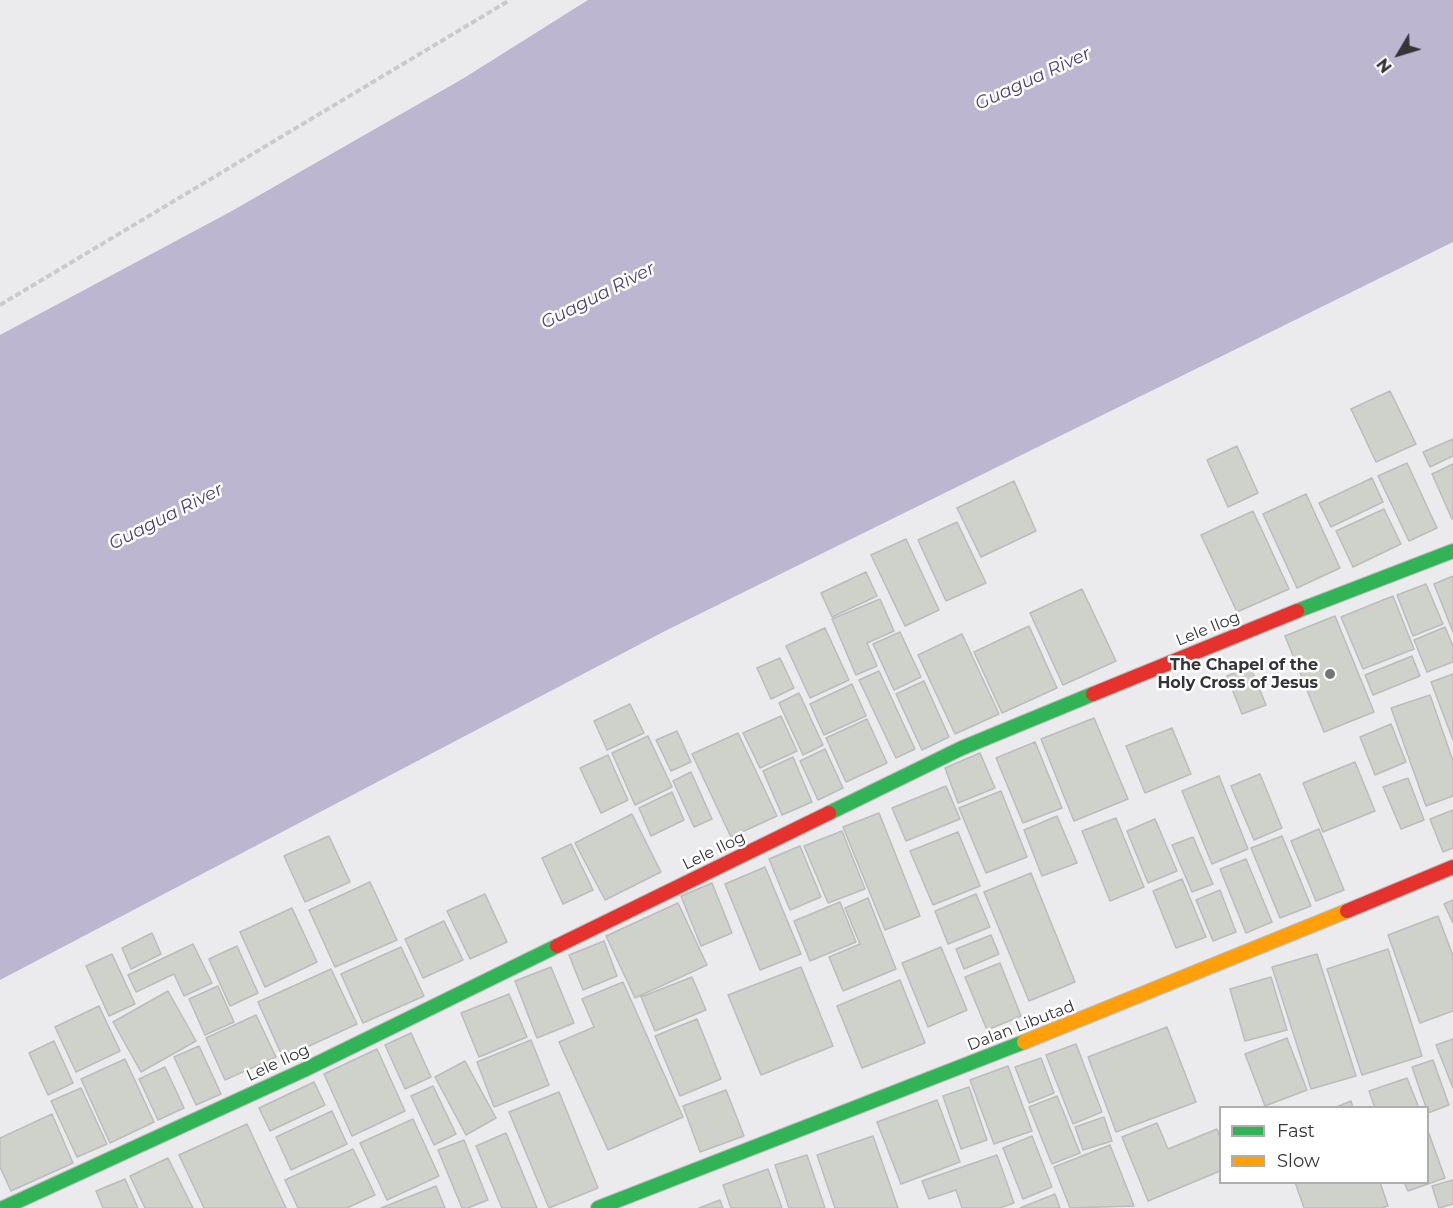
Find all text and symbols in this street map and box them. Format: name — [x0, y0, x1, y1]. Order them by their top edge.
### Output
north arrow — [1369, 24, 1429, 84]
water label: Guagua River — [972, 43, 1094, 115]
text: N — [1373, 54, 1396, 76]
water label: Guagua River — [537, 258, 659, 334]
water label: Guagua River — [105, 479, 227, 555]
street label: Lele Ilog — [1173, 608, 1243, 650]
place label: The Chapel of the Holy Cross of Jesus — [1157, 655, 1318, 693]
marker: The Chapel of the Holy Cross of Jesus — [1323, 667, 1337, 681]
street label: Lele Ilog — [680, 828, 748, 874]
street label: Dalan Libutad — [965, 997, 1077, 1055]
street label: Lele Ilog — [243, 1040, 313, 1086]
legend — [1219, 1106, 1429, 1184]
text: Fast — [1277, 1120, 1315, 1142]
text: Slow — [1277, 1150, 1320, 1172]

